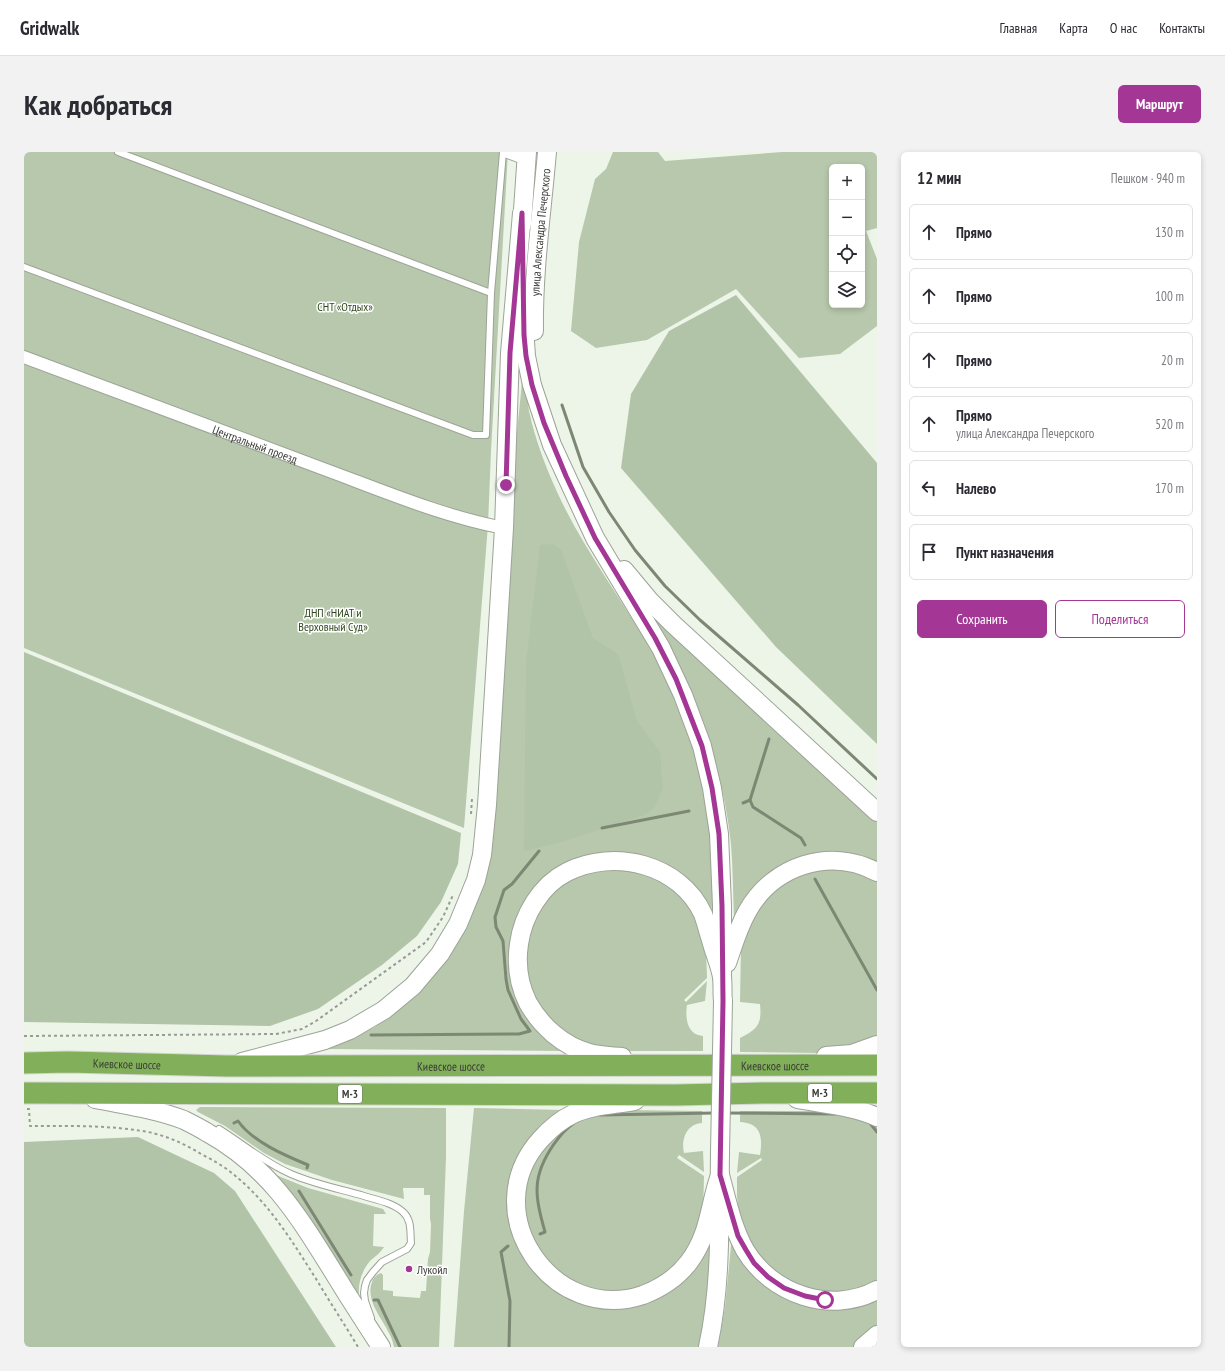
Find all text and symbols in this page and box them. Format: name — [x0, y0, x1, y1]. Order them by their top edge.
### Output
text: Gridwalk — [20, 16, 79, 40]
text: Главная — [999, 19, 1037, 37]
text: Карта — [1059, 19, 1088, 37]
text: О нас — [1110, 19, 1137, 37]
text: Контакты — [1159, 19, 1205, 37]
button: Маршрут — [1118, 85, 1201, 123]
text: Как добраться — [24, 86, 172, 123]
map controls — [829, 164, 865, 308]
button: + — [829, 164, 865, 200]
text: 12 мин — [917, 167, 961, 189]
street label: улица Александра Печерского — [527, 168, 553, 296]
text: Пешком · 940 m — [1111, 170, 1185, 187]
button: − — [829, 200, 865, 236]
icon: ahead — [918, 221, 940, 243]
text: Прямо — [956, 223, 992, 242]
text: 130 m — [1155, 224, 1184, 241]
button: locate — [829, 236, 865, 272]
button: layers — [829, 272, 865, 308]
icon: ahead — [918, 285, 940, 307]
text: Прямо — [956, 287, 992, 306]
text: 100 m — [1155, 288, 1184, 305]
park label: СНТ «Отдых» — [317, 299, 373, 314]
icon: ahead — [918, 349, 940, 371]
text: Прямо — [956, 351, 992, 370]
text: 20 m — [1161, 352, 1184, 369]
text: Прямо — [956, 406, 992, 425]
icon: ahead — [918, 413, 940, 435]
text: 520 m — [1155, 416, 1184, 433]
street label: Центральный проезд — [211, 421, 300, 467]
text: улица Александра Печерского — [956, 425, 1094, 442]
route end — [497, 476, 515, 494]
icon: left — [918, 477, 940, 499]
text: Налево — [956, 479, 996, 498]
text: 170 m — [1155, 480, 1184, 497]
icon: arrive — [918, 541, 940, 563]
text: Пункт назначения — [956, 543, 1054, 562]
button: Сохранить — [917, 600, 1047, 638]
button: Поделиться — [1055, 600, 1185, 638]
park label: ДНП «НИАТ и Верховный Суд» — [298, 605, 368, 634]
street label: Киевское шоссе — [93, 1055, 161, 1072]
street label: Киевское шоссе — [417, 1058, 485, 1073]
street label: Киевское шоссе — [741, 1058, 809, 1073]
road number: М-3 — [808, 1084, 832, 1102]
road number: М-3 — [338, 1085, 362, 1103]
place label: Лукойл — [416, 1262, 448, 1277]
marker: Лукойл — [404, 1264, 414, 1274]
route start — [816, 1291, 834, 1309]

